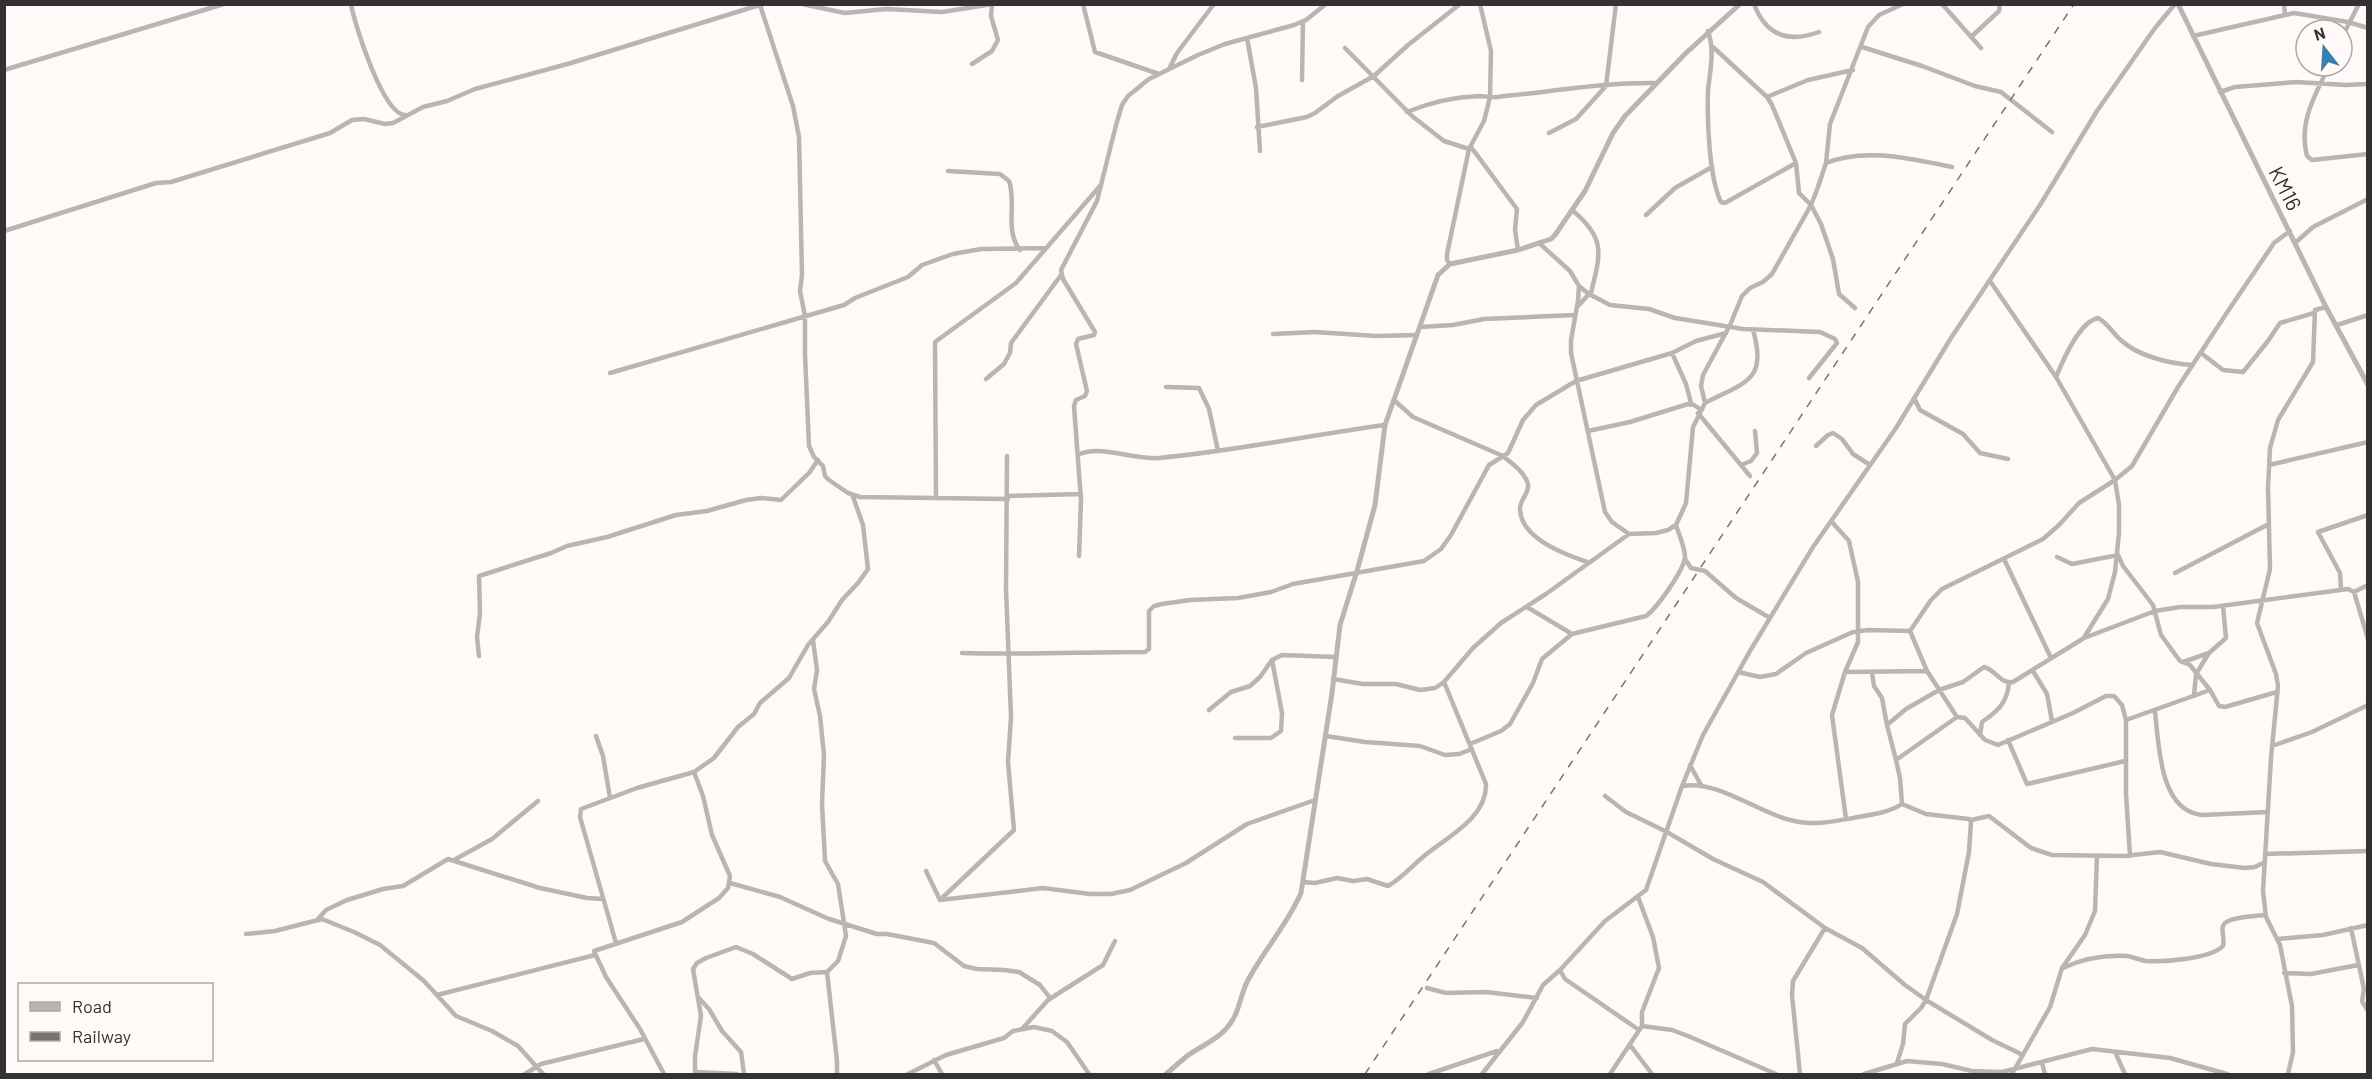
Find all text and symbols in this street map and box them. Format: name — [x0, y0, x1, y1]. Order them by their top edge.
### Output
north arrow — [2294, 18, 2354, 78]
text: N — [2312, 23, 2327, 44]
street label: KM16 — [2264, 162, 2308, 214]
legend — [18, 983, 213, 1061]
text: Road — [72, 995, 112, 1017]
text: Railway — [72, 1025, 131, 1047]

